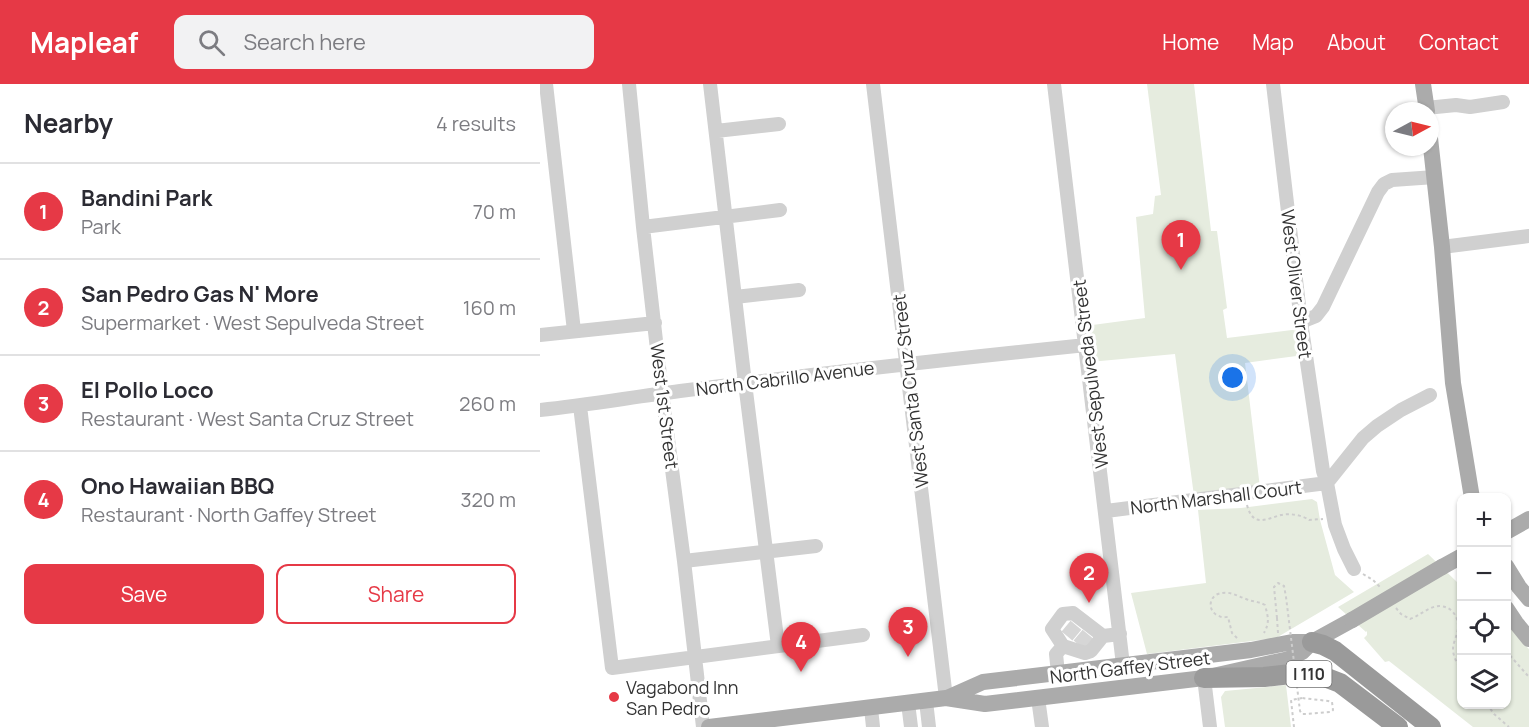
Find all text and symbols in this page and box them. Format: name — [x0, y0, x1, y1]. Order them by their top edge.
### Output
search box — [174, 15, 594, 69]
text: Mapleaf — [30, 23, 138, 61]
icon: search — [195, 26, 228, 59]
text: Search here — [243, 27, 366, 57]
text: Home — [1162, 28, 1219, 56]
text: Map — [1252, 28, 1294, 56]
text: About — [1327, 28, 1386, 56]
text: Contact — [1419, 28, 1499, 56]
north arrow — [1385, 102, 1439, 156]
text: Nearby — [24, 105, 113, 141]
text: 4 results — [436, 110, 516, 137]
text: Bandini Park — [81, 183, 212, 213]
text: 1 — [39, 198, 48, 225]
text: 70 m — [473, 198, 516, 225]
street label: West Oliver Street — [1276, 208, 1318, 360]
text: Park — [81, 213, 121, 240]
pin: 1 — [1162, 220, 1200, 270]
street label: West Sepulveda Street — [1067, 278, 1113, 470]
text: San Pedro Gas N' More — [81, 279, 319, 309]
street label: West Santa Cruz Street — [886, 293, 934, 489]
text: 2 — [38, 294, 49, 321]
text: 160 m — [463, 294, 516, 321]
text: Supermarket · West Sepulveda Street — [81, 309, 424, 336]
street label: West 1st Street — [645, 342, 685, 470]
street label: North Cabrillo Avenue — [694, 355, 876, 401]
your location — [1218, 363, 1247, 392]
text: El Pollo Loco — [81, 375, 214, 405]
text: 3 — [38, 390, 49, 417]
text: 260 m — [459, 390, 516, 417]
text: Restaurant · West Santa Cruz Street — [81, 405, 414, 432]
text: Ono Hawaiian BBQ — [81, 471, 274, 501]
street label: North Marshall Court — [1129, 475, 1303, 519]
text: 4 — [37, 486, 50, 513]
text: 320 m — [460, 486, 516, 513]
map controls — [1457, 493, 1511, 709]
button: + — [1457, 493, 1511, 547]
text: Restaurant · North Gaffey Street — [81, 501, 377, 528]
button: − — [1457, 547, 1511, 601]
pin: 2 — [1070, 554, 1108, 603]
button: Save — [24, 564, 264, 624]
button: Share — [276, 564, 516, 624]
button: locate — [1457, 601, 1511, 655]
pin: 3 — [888, 608, 928, 657]
pin: 4 — [782, 622, 820, 672]
street label: North Gaffey Street — [1048, 645, 1212, 689]
button: layers — [1457, 655, 1511, 709]
road number: I 110 — [1286, 661, 1332, 687]
place label: Vagabond Inn San Pedro — [626, 675, 739, 720]
marker: Vagabond Inn San Pedro — [607, 690, 621, 704]

